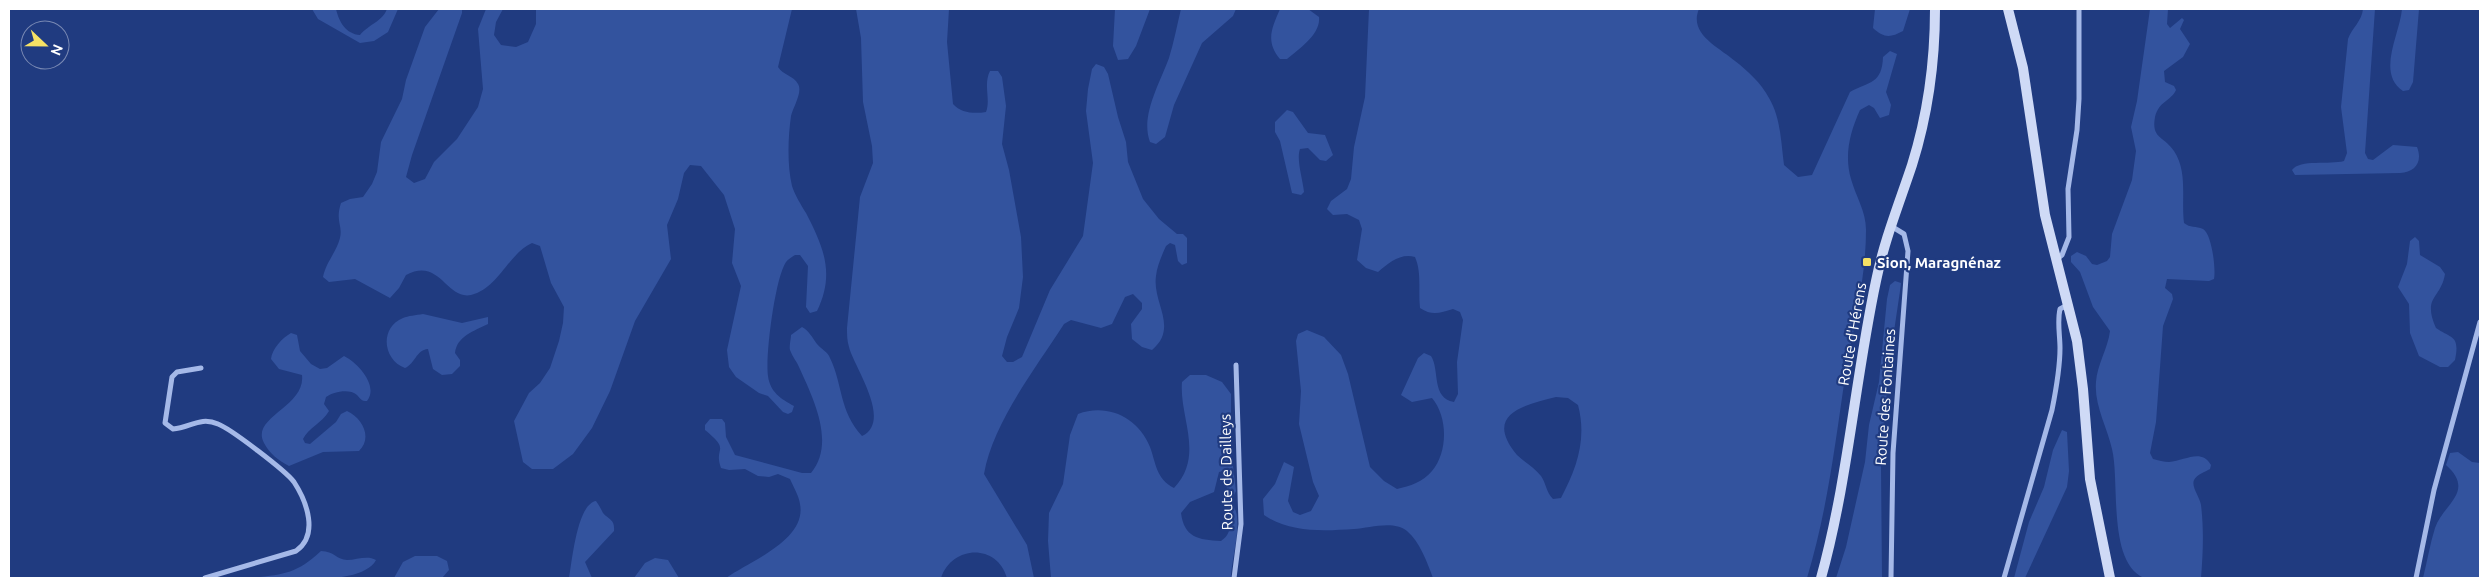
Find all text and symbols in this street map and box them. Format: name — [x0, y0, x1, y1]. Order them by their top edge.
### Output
north arrow — [20, 20, 70, 70]
text: N — [48, 42, 66, 58]
place label: Sion, Maragnénaz — [1877, 254, 2001, 271]
marker: Sion, Maragnénaz — [1861, 256, 1873, 268]
street label: Route d'Hérens — [1835, 281, 1869, 387]
street label: Route des Fontaines — [1872, 328, 1898, 466]
street label: Route de Dailleys — [1216, 414, 1236, 530]

